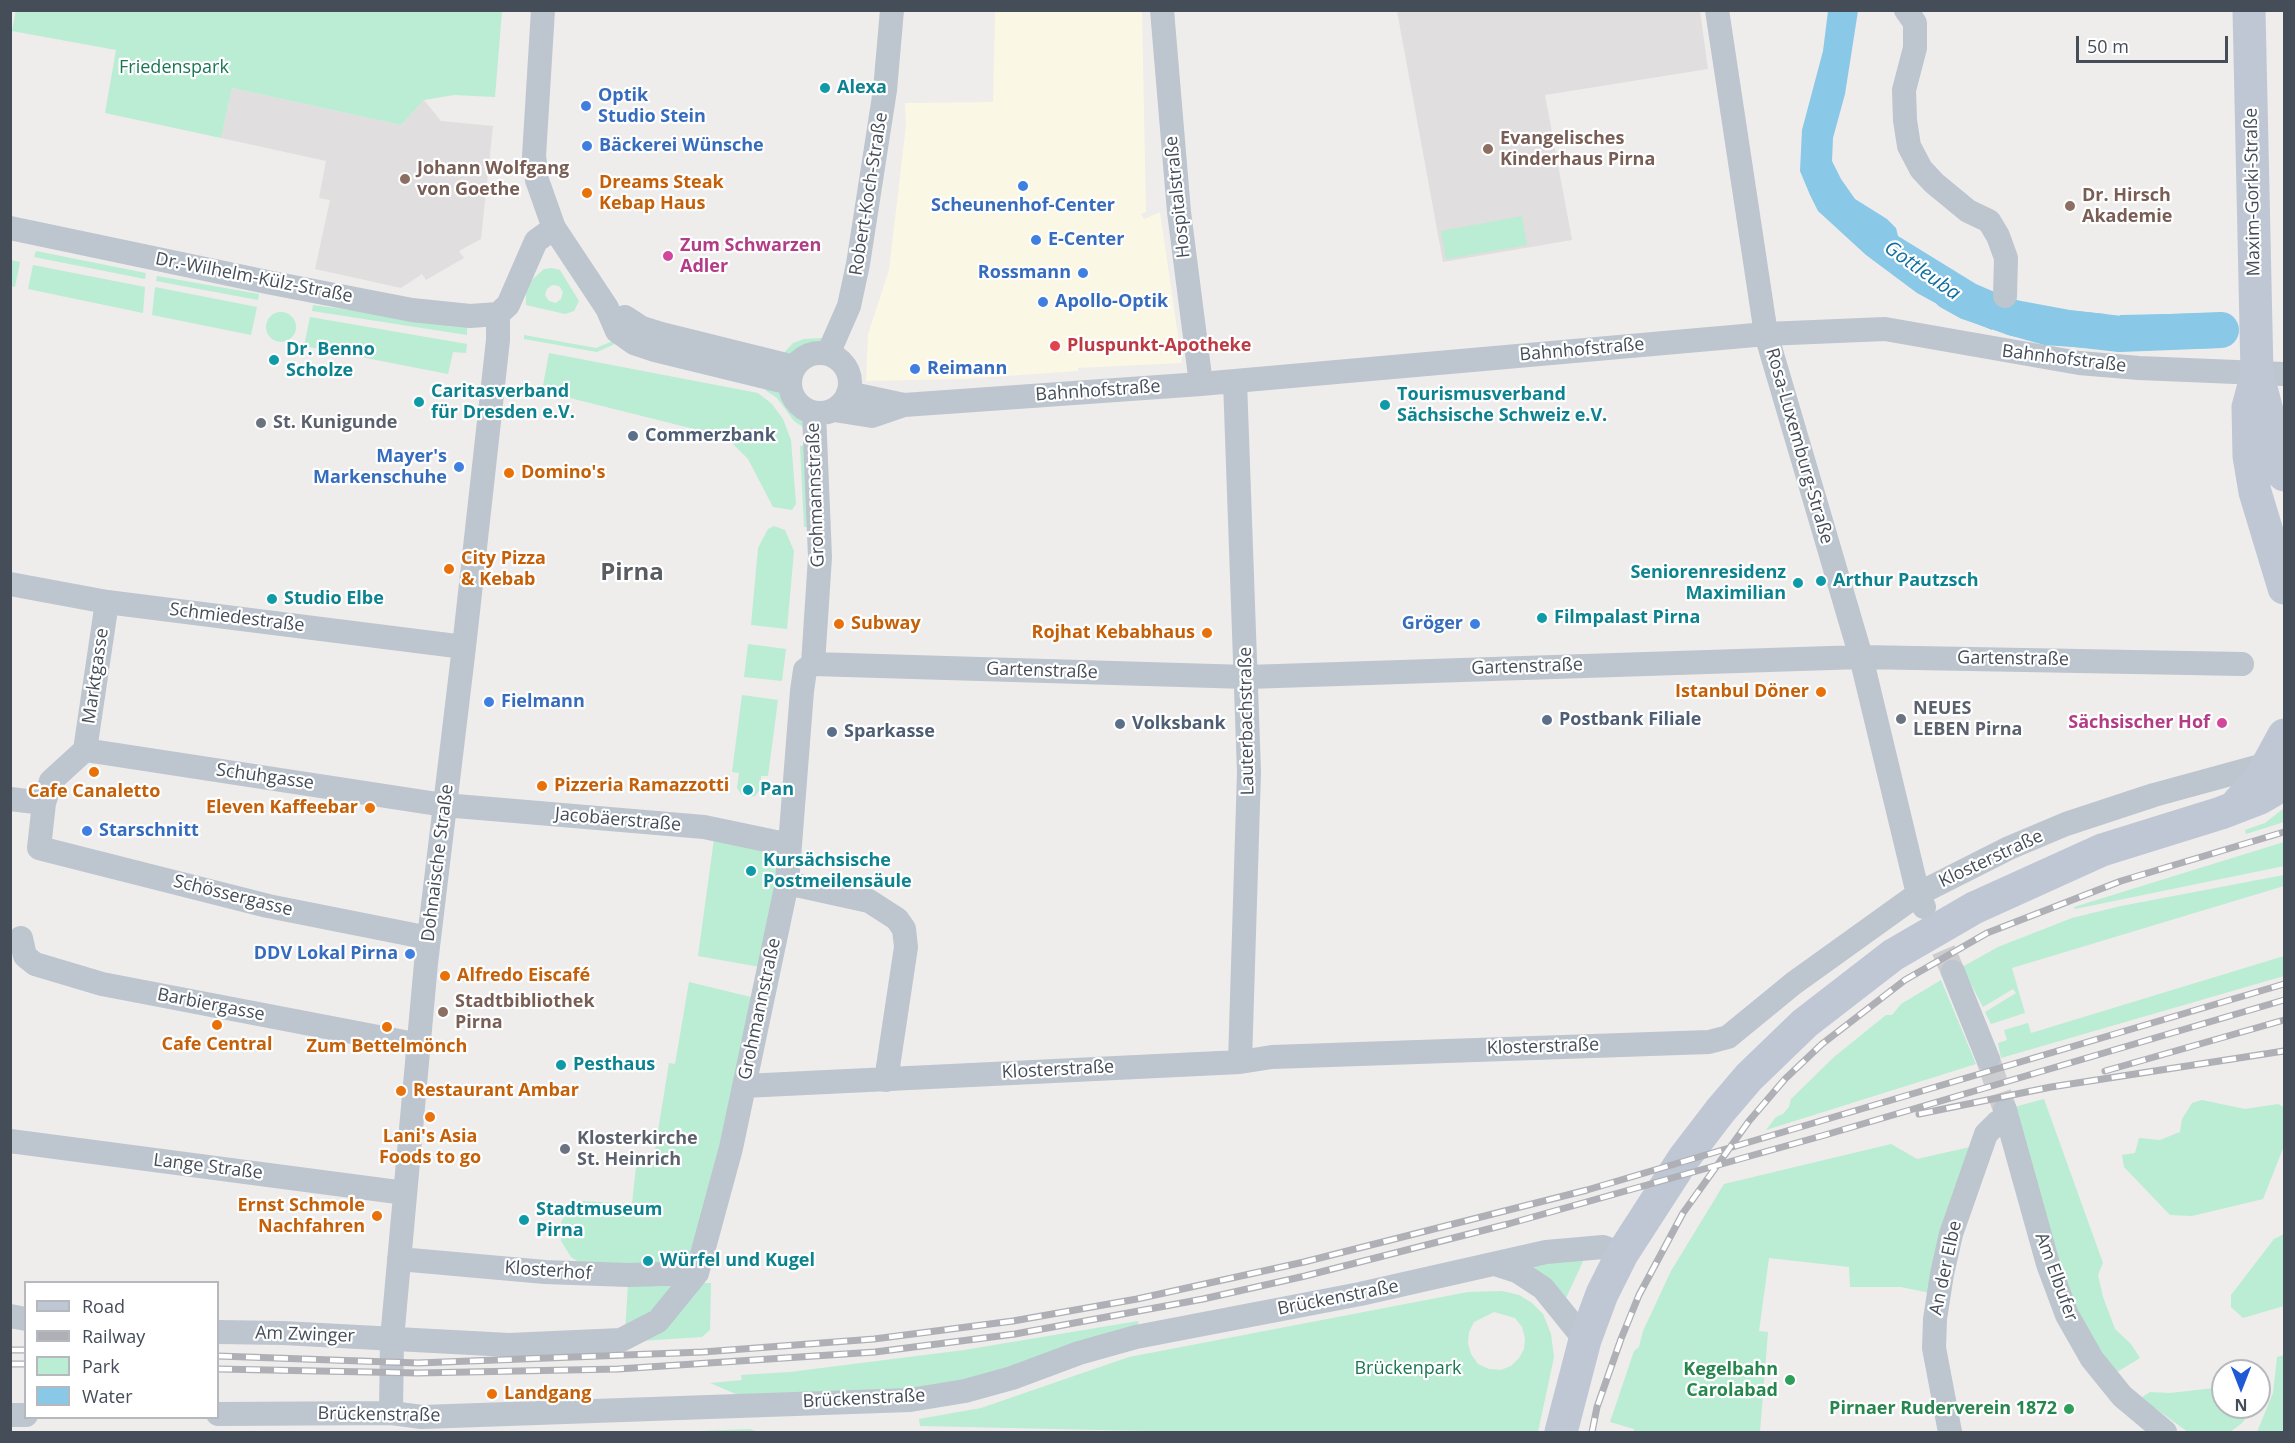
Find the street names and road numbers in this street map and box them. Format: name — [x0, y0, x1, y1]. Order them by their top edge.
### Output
street label: Maxim-Gorki-Straße — [2241, 108, 2265, 276]
street label: Robert-Koch-Straße — [845, 111, 893, 277]
street label: Hospitalstraße — [1161, 135, 1195, 259]
street label: Dr.-Wilhelm-Külz-Straße — [153, 248, 355, 308]
street label: Bahnhofstraße — [1519, 334, 1645, 366]
street label: Bahnhofstraße — [2001, 341, 2127, 377]
street label: Rosa-Luxemburg-Straße — [1761, 346, 1837, 546]
street label: Bahnhofstraße — [1035, 376, 1161, 406]
street label: Grohmannstraße — [803, 422, 829, 568]
street label: Schmiedestraße — [168, 599, 306, 637]
street label: Marktgasse — [79, 627, 113, 725]
street label: Lauterbachstraße — [1235, 646, 1259, 796]
street label: Gartenstraße — [1957, 647, 2069, 671]
street label: Gartenstraße — [1471, 654, 1583, 680]
street label: Gartenstraße — [986, 658, 1098, 684]
street label: Schuhgasse — [215, 759, 315, 795]
street label: Dohnaische Straße — [418, 783, 458, 943]
street label: Jacobäerstraße — [554, 804, 682, 836]
street label: Klosterstraße — [1935, 825, 2047, 893]
street label: Schössergasse — [171, 871, 295, 921]
street label: Grohmannstraße — [734, 936, 786, 1082]
street label: Barbiergasse — [155, 984, 267, 1026]
street label: Klosterstraße — [1486, 1034, 1600, 1060]
street label: Klosterstraße — [1001, 1056, 1115, 1084]
street label: Lange Straße — [152, 1150, 264, 1184]
street label: An der Elbe — [1925, 1219, 1967, 1317]
street label: Am Elbufer — [2030, 1230, 2082, 1324]
street label: Klosterhof — [504, 1257, 592, 1285]
street label: Brückenstraße — [1276, 1276, 1400, 1320]
street label: Am Zwinger — [255, 1322, 355, 1348]
street label: Brückenstraße — [802, 1385, 926, 1413]
street label: Brückenstraße — [317, 1403, 441, 1427]

